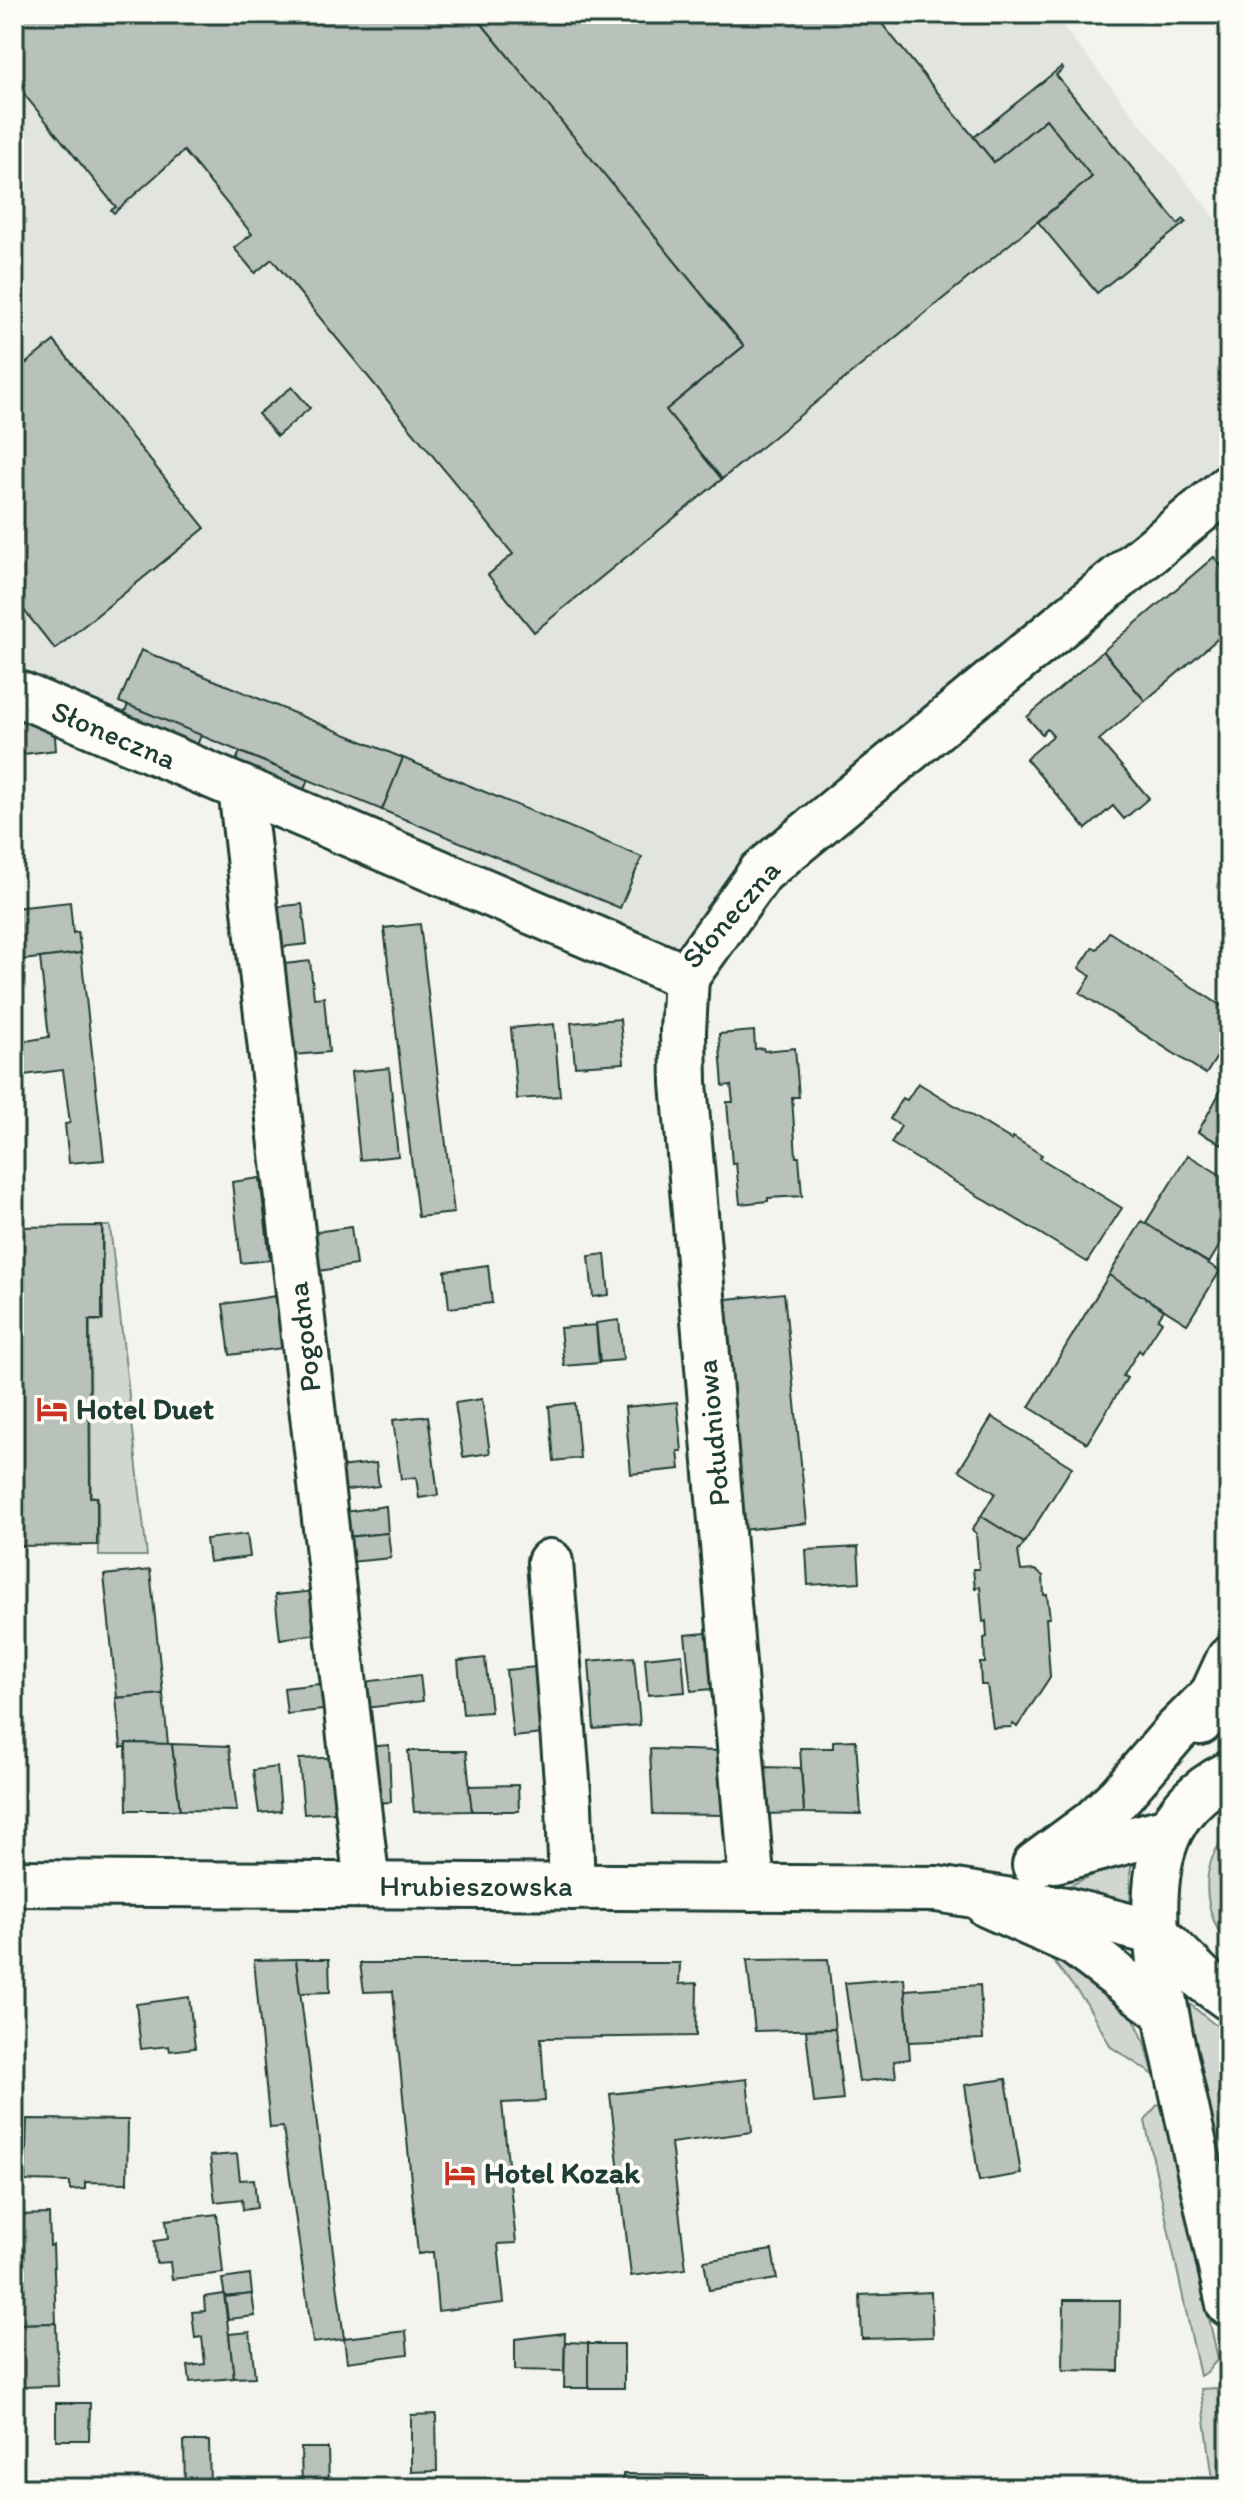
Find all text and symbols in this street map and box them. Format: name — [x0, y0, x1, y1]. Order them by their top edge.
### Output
street label: Słoneczna — [46, 692, 183, 778]
street label: Słoneczna — [673, 851, 788, 976]
street label: Pogodna — [278, 1279, 329, 1394]
street label: Południowa — [688, 1358, 737, 1508]
place label: Hotel Duet — [76, 1390, 214, 1427]
hotel icon: Hotel Duet — [35, 1392, 69, 1426]
street label: Hrubieszowska — [379, 1867, 573, 1904]
place label: Hotel Kozak — [484, 2154, 640, 2191]
hotel icon: Hotel Kozak — [443, 2156, 477, 2190]

